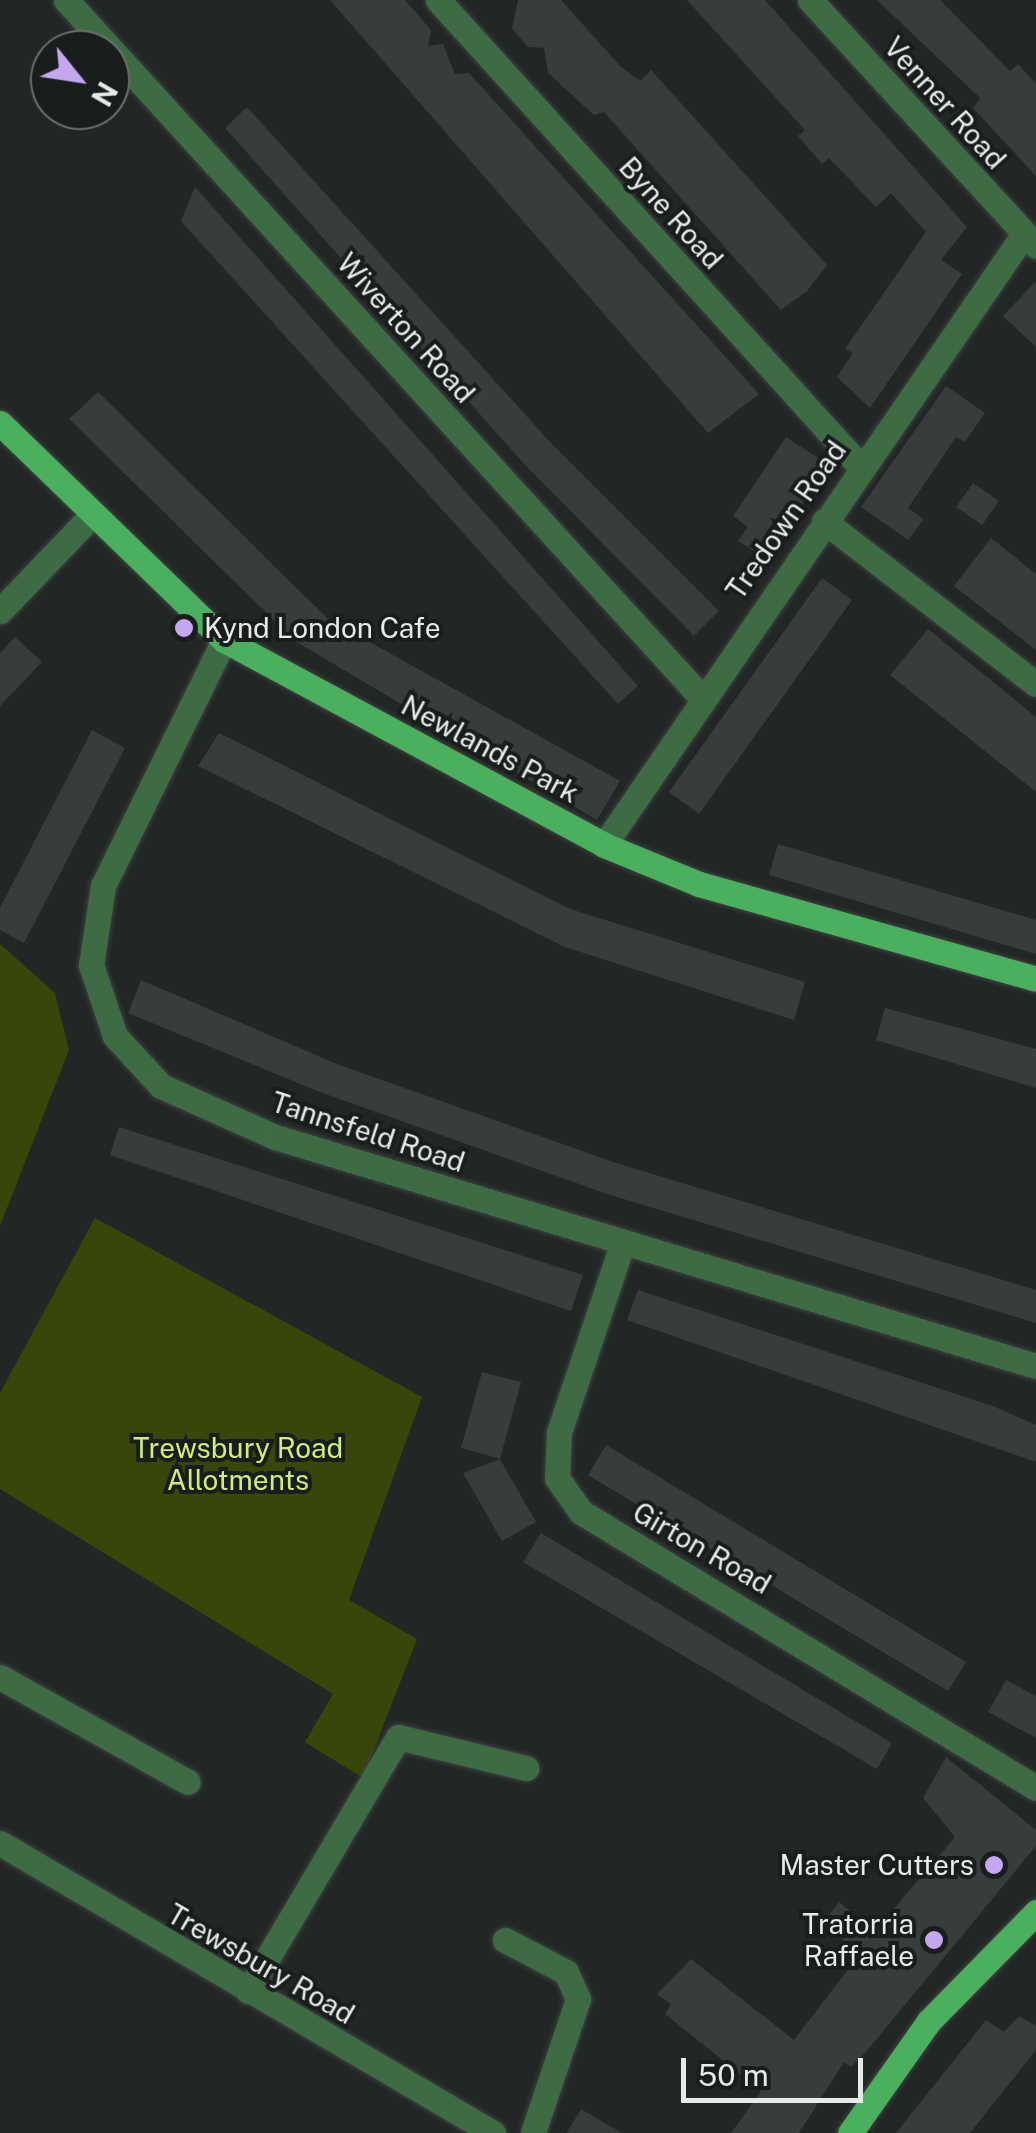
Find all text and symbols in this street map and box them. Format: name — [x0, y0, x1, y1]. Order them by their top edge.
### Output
north arrow — [30, 30, 130, 130]
street label: Venner Road — [877, 30, 1013, 176]
text: N — [85, 77, 124, 112]
street label: Byne Road — [612, 150, 730, 276]
street label: Wiverton Road — [330, 246, 482, 410]
street label: Tredown Road — [719, 434, 853, 606]
place label: Kynd London Cafe — [204, 611, 441, 645]
marker: Kynd London Cafe — [173, 617, 195, 639]
street label: Newlands Park — [396, 688, 584, 810]
street label: Tannsfeld Road — [267, 1085, 469, 1179]
park label: Trewsbury Road Allotments — [133, 1431, 343, 1497]
street label: Girton Road — [627, 1495, 777, 1601]
place label: Master Cutters — [780, 1848, 974, 1882]
marker: Master Cutters — [983, 1854, 1005, 1876]
street label: Trewsbury Road — [162, 1897, 360, 2031]
place label: Tratorria Raffaele — [802, 1907, 914, 1973]
marker: Tratorria Raffaele — [923, 1929, 945, 1951]
scale bar — [686, 2038, 868, 2100]
text: 50 m — [698, 2057, 769, 2093]

